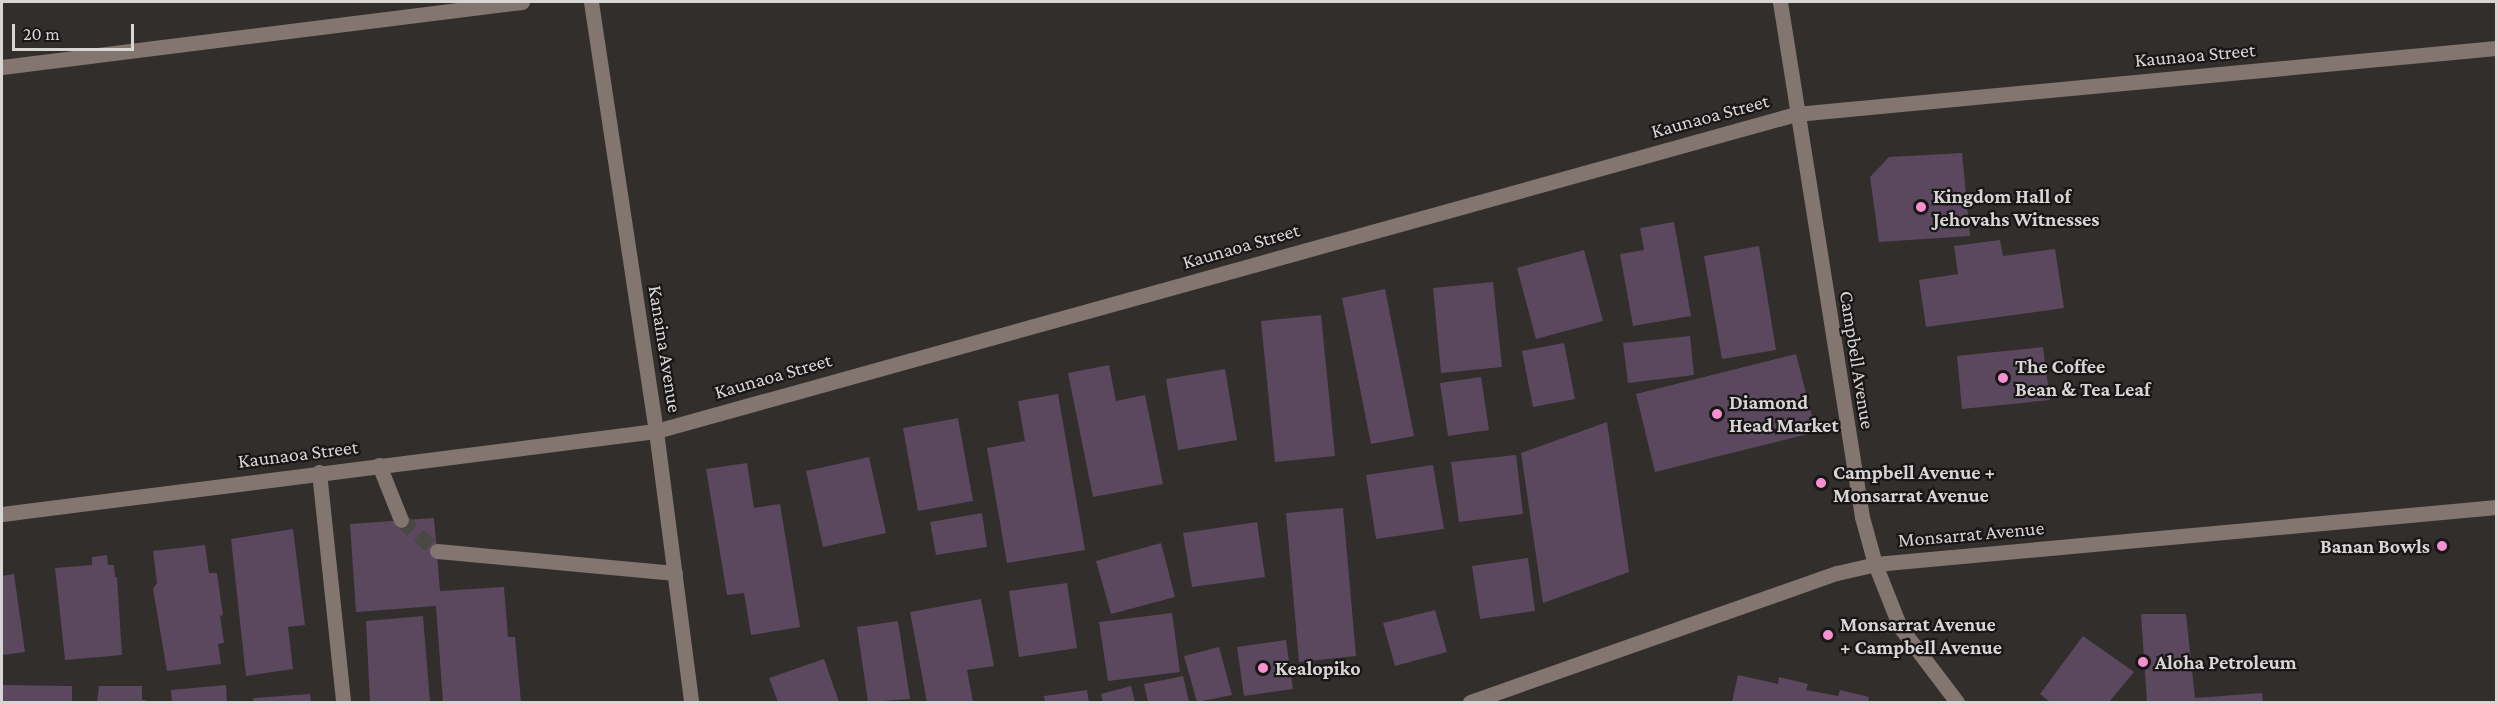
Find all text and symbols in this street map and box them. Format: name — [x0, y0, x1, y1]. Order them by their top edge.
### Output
scale bar — [15, 12, 136, 50]
text: 20 m — [23, 24, 60, 44]
street label: Kaunaoa Street — [2134, 38, 2256, 72]
street label: Kaunaoa Street — [1648, 89, 1772, 143]
place label: Kingdom Hall of Jehovahs Witnesses — [1933, 184, 2099, 231]
marker: Kingdom Hall of Jehovahs Witnesses — [1914, 200, 1928, 214]
street label: Kaunaoa Street — [1180, 218, 1302, 274]
street label: Kanaina Avenue — [643, 284, 687, 414]
street label: Campbell Avenue — [1834, 289, 1880, 431]
street label: Kaunaoa Street — [712, 348, 834, 404]
place label: The Coffee Bean & Tea Leaf — [2015, 354, 2150, 401]
marker: The Coffee Bean & Tea Leaf — [1996, 371, 2010, 385]
place label: Diamond Head Market — [1729, 390, 1839, 437]
marker: Diamond Head Market — [1710, 407, 1724, 421]
street label: Kaunaoa Street — [237, 435, 359, 473]
place label: Campbell Avenue + Monsarrat Avenue — [1833, 460, 1995, 507]
marker: Campbell Avenue + Monsarrat Avenue — [1814, 476, 1828, 490]
street label: Monsarrat Avenue — [1897, 516, 2045, 552]
place label: Banan Bowls — [2320, 534, 2430, 558]
marker: Banan Bowls — [2435, 539, 2449, 553]
place label: Monsarrat Avenue + Campbell Avenue — [1840, 612, 2002, 659]
marker: Monsarrat Avenue + Campbell Avenue — [1821, 628, 1835, 642]
place label: Aloha Petroleum — [2155, 650, 2297, 674]
marker: Aloha Petroleum — [2136, 655, 2150, 669]
place label: Kealopiko — [1275, 656, 1361, 680]
marker: Kealopiko — [1256, 661, 1270, 675]

